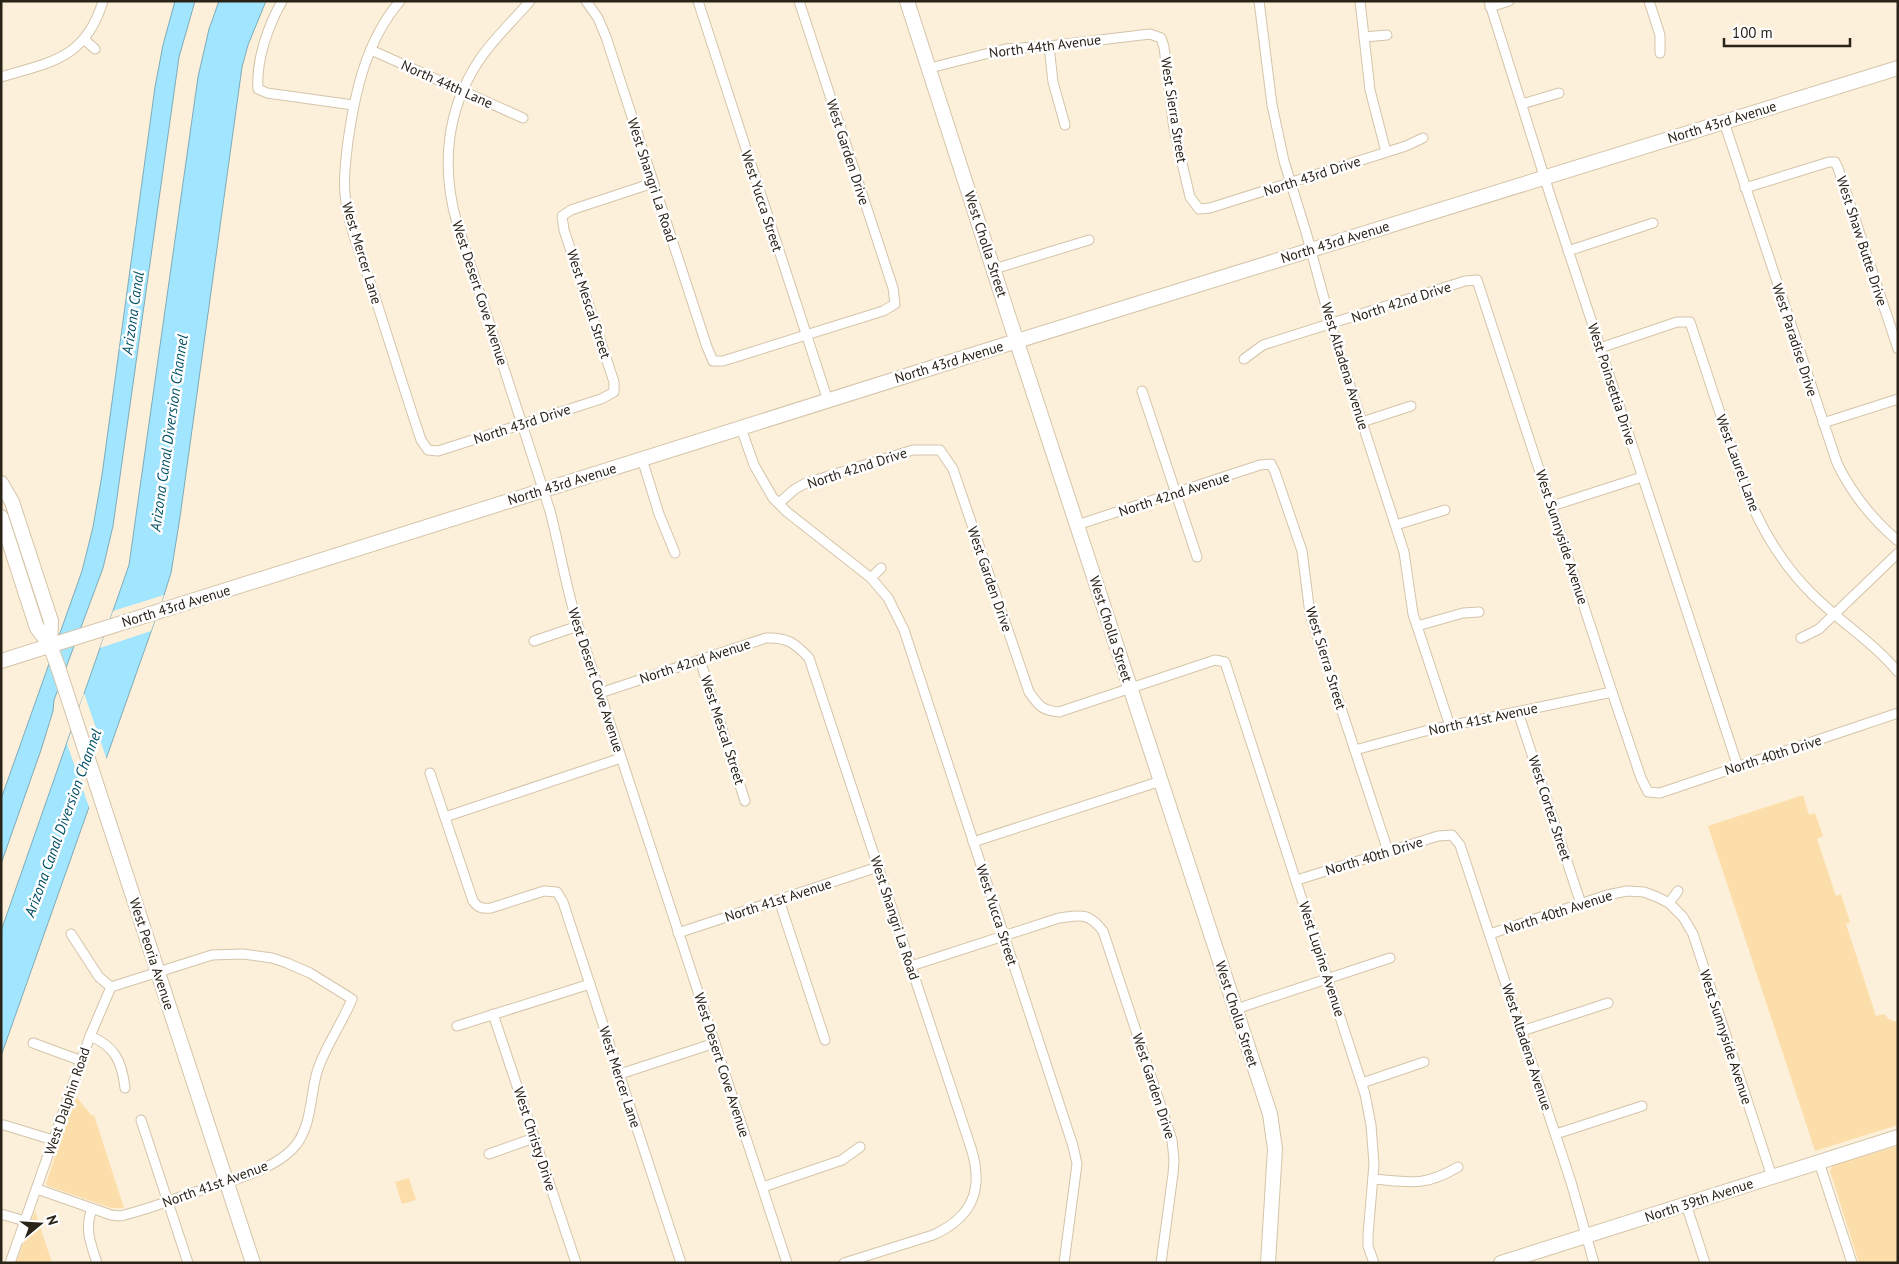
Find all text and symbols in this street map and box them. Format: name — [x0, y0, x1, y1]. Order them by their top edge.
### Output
scale bar — [1724, 15, 1850, 47]
text: 100 m — [1732, 23, 1773, 42]
street label: North 44th Avenue — [988, 30, 1102, 62]
street label: North 44th Lane — [398, 56, 496, 112]
street label: West Sierra Street — [1157, 56, 1191, 164]
street label: West Garden Drive — [822, 97, 874, 207]
street label: North 43rd Avenue — [1665, 97, 1779, 147]
street label: West Shangri La Road — [623, 116, 681, 244]
street label: West Yucca Street — [737, 148, 787, 254]
street label: North 43rd Drive — [1261, 152, 1363, 200]
street label: West Shaw Butte Drive — [1833, 174, 1891, 308]
street label: West Cholla Street — [960, 189, 1012, 299]
street label: West Mercer Lane — [338, 200, 386, 306]
street label: North 43rd Avenue — [1278, 217, 1392, 267]
street label: West Desert Cove Avenue — [448, 218, 512, 368]
street label: West Mescal Street — [563, 247, 615, 361]
water label: Arizona Canal — [117, 270, 148, 357]
street label: North 42nd Drive — [1349, 277, 1453, 327]
street label: West Paradise Drive — [1768, 281, 1822, 399]
street label: West Altadena Avenue — [1317, 300, 1373, 432]
street label: West Poinsettia Drive — [1584, 321, 1640, 447]
water label: Arizona Canal Diversion Channel — [145, 333, 192, 534]
street label: North 43rd Avenue — [892, 337, 1006, 387]
street label: North 43rd Drive — [471, 400, 573, 448]
street label: West Laurel Lane — [1712, 412, 1764, 514]
street label: North 42nd Drive — [805, 443, 909, 493]
street label: North 43rd Avenue — [505, 459, 619, 509]
street label: West Sunnyside Avenue — [1532, 467, 1592, 607]
street label: North 42nd Avenue — [1116, 468, 1232, 520]
street label: West Garden Drive — [964, 524, 1016, 634]
street label: West Cholla Street — [1085, 574, 1137, 684]
street label: North 43rd Avenue — [119, 581, 233, 631]
street label: West Sierra Street — [1302, 604, 1350, 712]
street label: West Desert Cove Avenue — [564, 605, 628, 755]
street label: North 42nd Avenue — [637, 635, 753, 687]
street label: West Mescal Street — [697, 673, 749, 787]
street label: North 41st Avenue — [1427, 699, 1539, 739]
water label: Arizona Canal Diversion Channel — [19, 726, 105, 920]
street label: North 40th Drive — [1722, 731, 1824, 779]
street label: West Cortez Street — [1525, 753, 1576, 863]
street label: North 40th Drive — [1323, 833, 1425, 879]
street label: West Shangri La Road — [866, 854, 924, 982]
street label: West Yucca Street — [972, 862, 1022, 968]
street label: North 41st Avenue — [722, 874, 834, 926]
street label: North 40th Avenue — [1502, 886, 1614, 938]
street label: West Peoria Avenue — [125, 896, 179, 1012]
street label: West Lupine Avenue — [1295, 899, 1349, 1019]
street label: West Cholla Street — [1211, 959, 1263, 1069]
street label: West Sunnyside Avenue — [1696, 967, 1756, 1107]
street label: West Altadena Avenue — [1498, 981, 1556, 1113]
street label: West Desert Cove Avenue — [690, 990, 754, 1140]
street label: West Mercer Lane — [595, 1024, 645, 1130]
street label: West Garden Drive — [1128, 1031, 1180, 1141]
street label: West Dalphin Road — [40, 1045, 94, 1157]
street label: West Christy Drive — [510, 1085, 560, 1193]
street label: North 41st Avenue — [160, 1157, 270, 1211]
street label: North 39th Avenue — [1643, 1174, 1755, 1226]
north arrow — [15, 1199, 65, 1249]
text: N — [42, 1213, 62, 1227]

